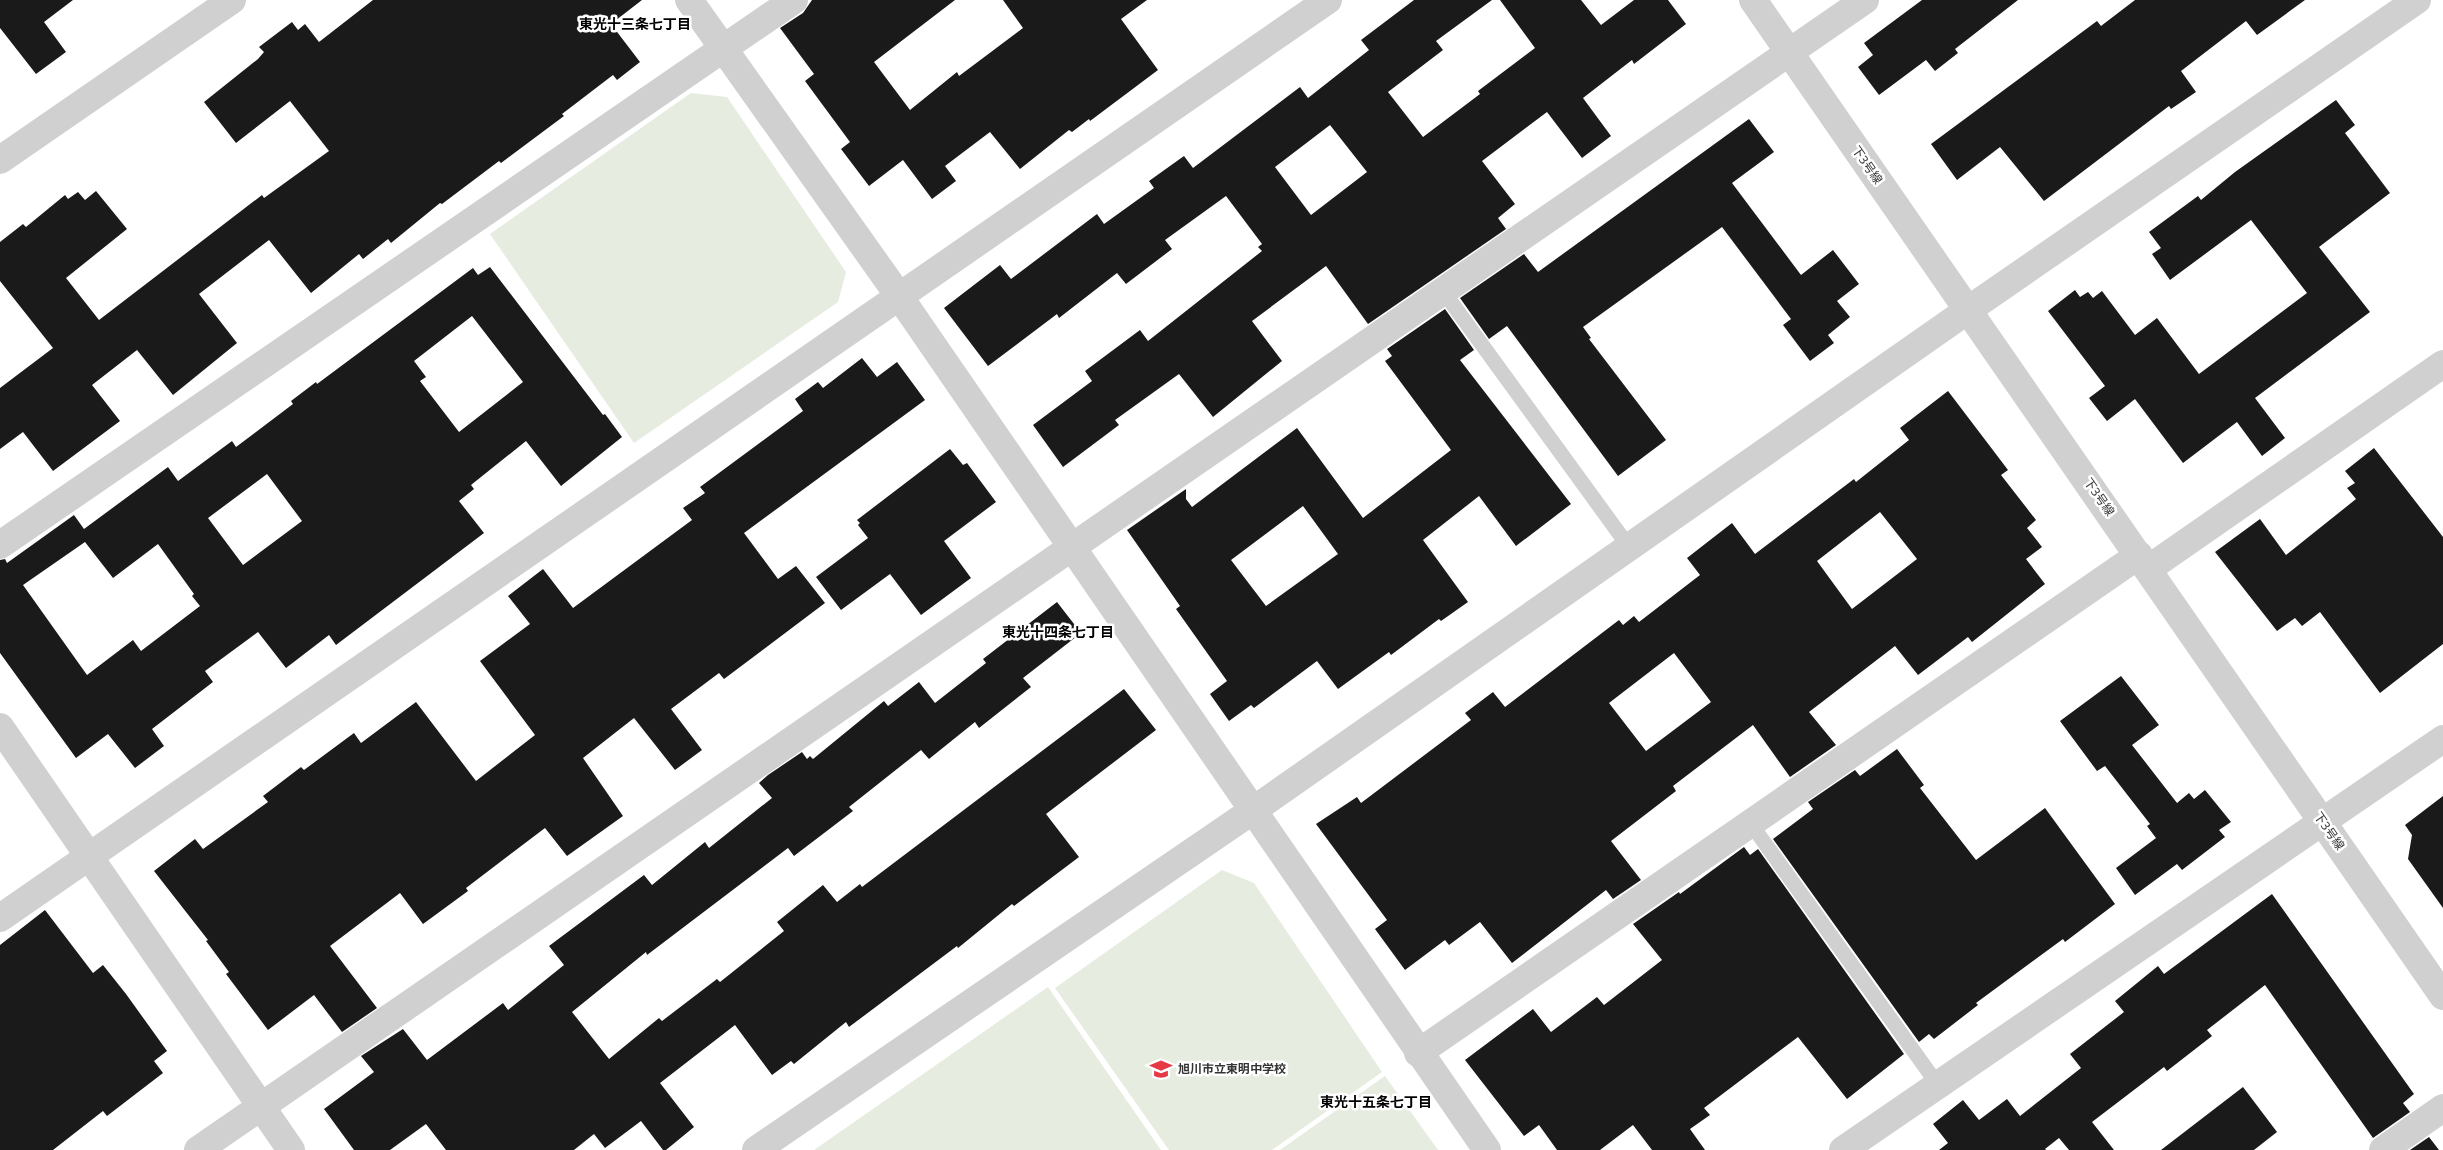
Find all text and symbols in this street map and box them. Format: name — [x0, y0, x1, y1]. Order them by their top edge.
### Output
district label: 東光十三条七丁目 — [579, 14, 691, 33]
street label: 下3号線 — [1848, 142, 1887, 187]
street label: 下3号線 — [2080, 474, 2119, 519]
district label: 東光十四条七丁目 — [1002, 622, 1114, 641]
street label: 下3号線 — [2310, 808, 2349, 853]
school or university icon: 旭川市立東明中学校 — [1148, 1056, 1174, 1082]
place label: 旭川市立東明中学校 — [1178, 1060, 1286, 1077]
district label: 東光十五条七丁目 — [1320, 1092, 1432, 1111]

